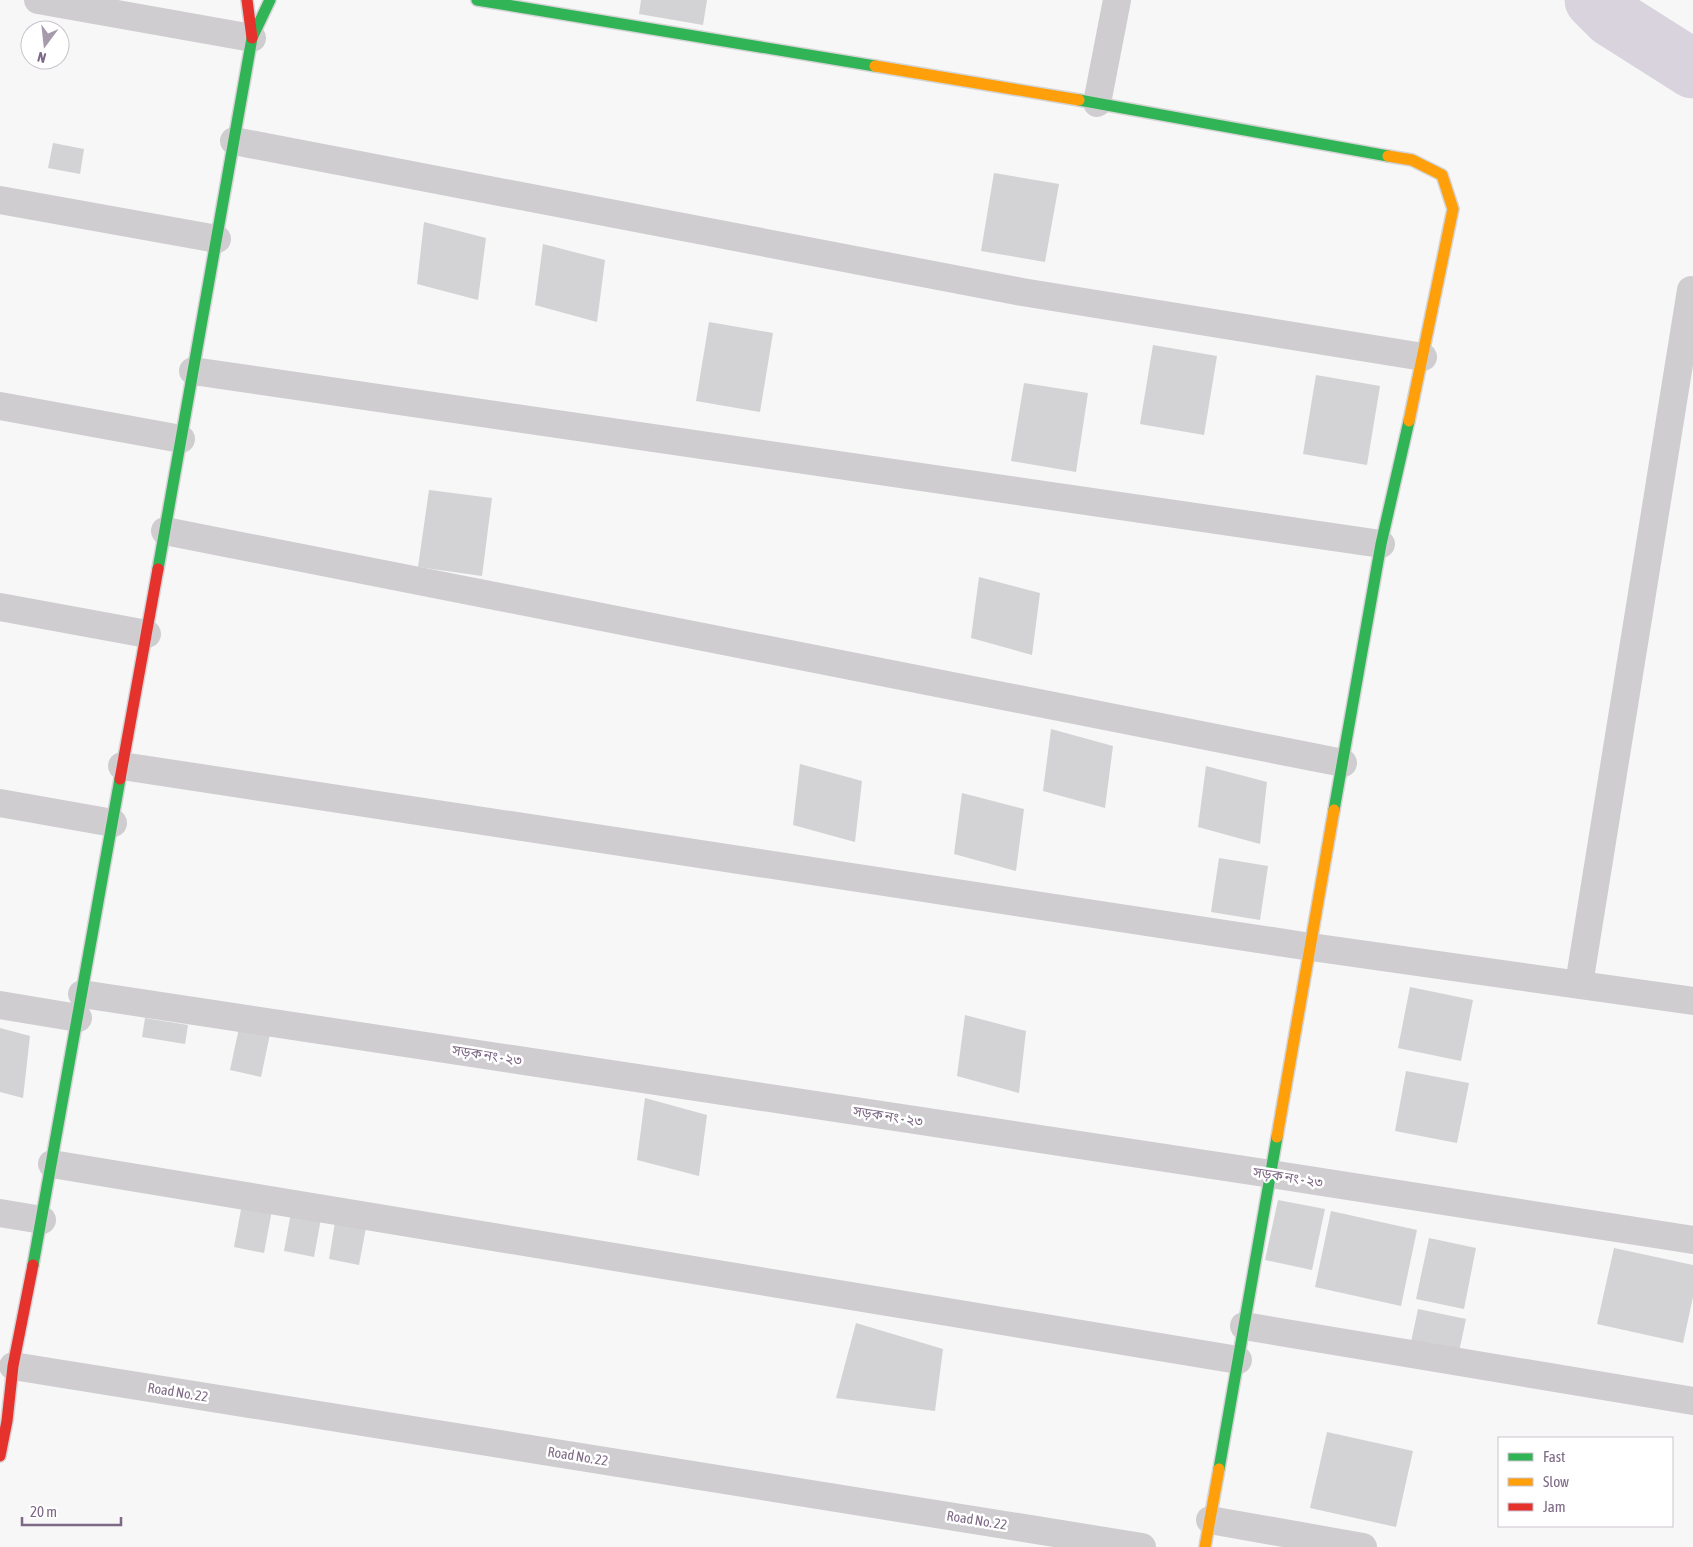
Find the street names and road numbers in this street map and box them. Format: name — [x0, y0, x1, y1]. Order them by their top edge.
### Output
street label: সড়ক নং - ২৩ — [450, 1041, 523, 1068]
street label: সড়ক নং - ২৩ — [851, 1102, 924, 1129]
street label: সড়ক নং - ২৩ — [1251, 1163, 1324, 1190]
street label: Road No. 22 — [147, 1379, 209, 1405]
street label: Road No. 22 — [547, 1443, 609, 1469]
street label: Road No. 22 — [946, 1507, 1008, 1533]

